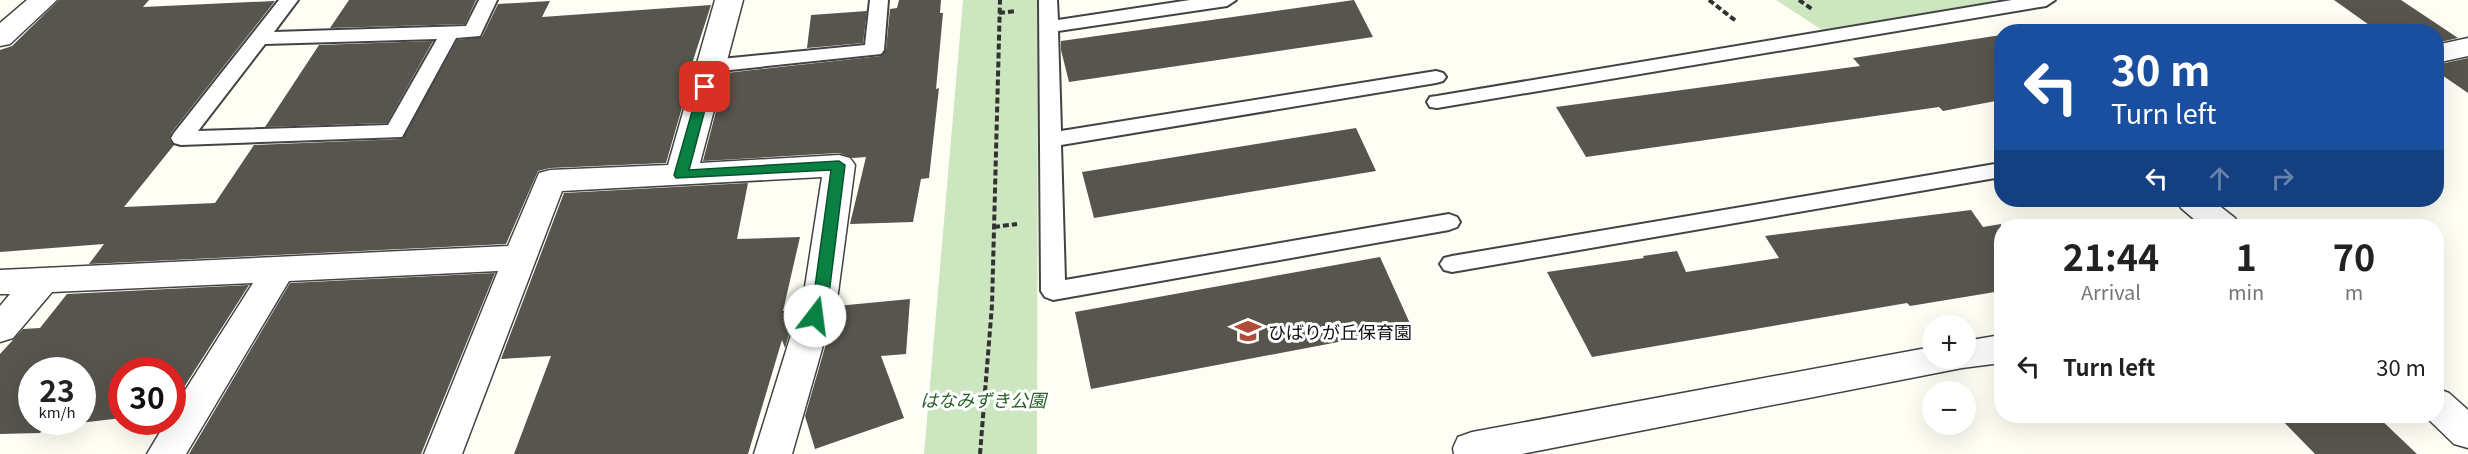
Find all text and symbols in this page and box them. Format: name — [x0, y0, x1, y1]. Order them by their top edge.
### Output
text: 30 m — [2111, 37, 2211, 98]
icon: left — [2012, 48, 2090, 126]
pin — [679, 61, 730, 112]
icon: arrive — [688, 70, 721, 103]
text: Turn left — [2111, 93, 2217, 132]
icon: left — [2140, 162, 2173, 195]
icon: ahead — [2203, 162, 2236, 195]
icon: right — [2266, 162, 2299, 195]
text: 21:44 — [2063, 229, 2159, 281]
text: 1 — [2235, 229, 2257, 281]
text: 70 — [2333, 229, 2375, 281]
text: Arrival — [2081, 277, 2141, 306]
text: min — [2228, 277, 2264, 306]
text: m — [2345, 277, 2363, 306]
position arrow — [783, 284, 847, 348]
map controls — [1922, 315, 1976, 435]
button: + — [1922, 315, 1976, 369]
school or university icon: ひばりが丘保育園 — [1233, 316, 1263, 346]
place label: ひばりが丘保育園 — [1268, 318, 1412, 344]
icon: left — [2012, 350, 2045, 383]
text: Turn left — [2063, 350, 2155, 382]
text: 30 m — [2376, 350, 2426, 382]
speed limit sign: 30 — [108, 357, 186, 435]
text: 23 — [39, 367, 75, 411]
button: − — [1922, 381, 1976, 435]
park label: はなみずき公園 — [920, 386, 1049, 412]
text: km/h — [38, 401, 76, 422]

